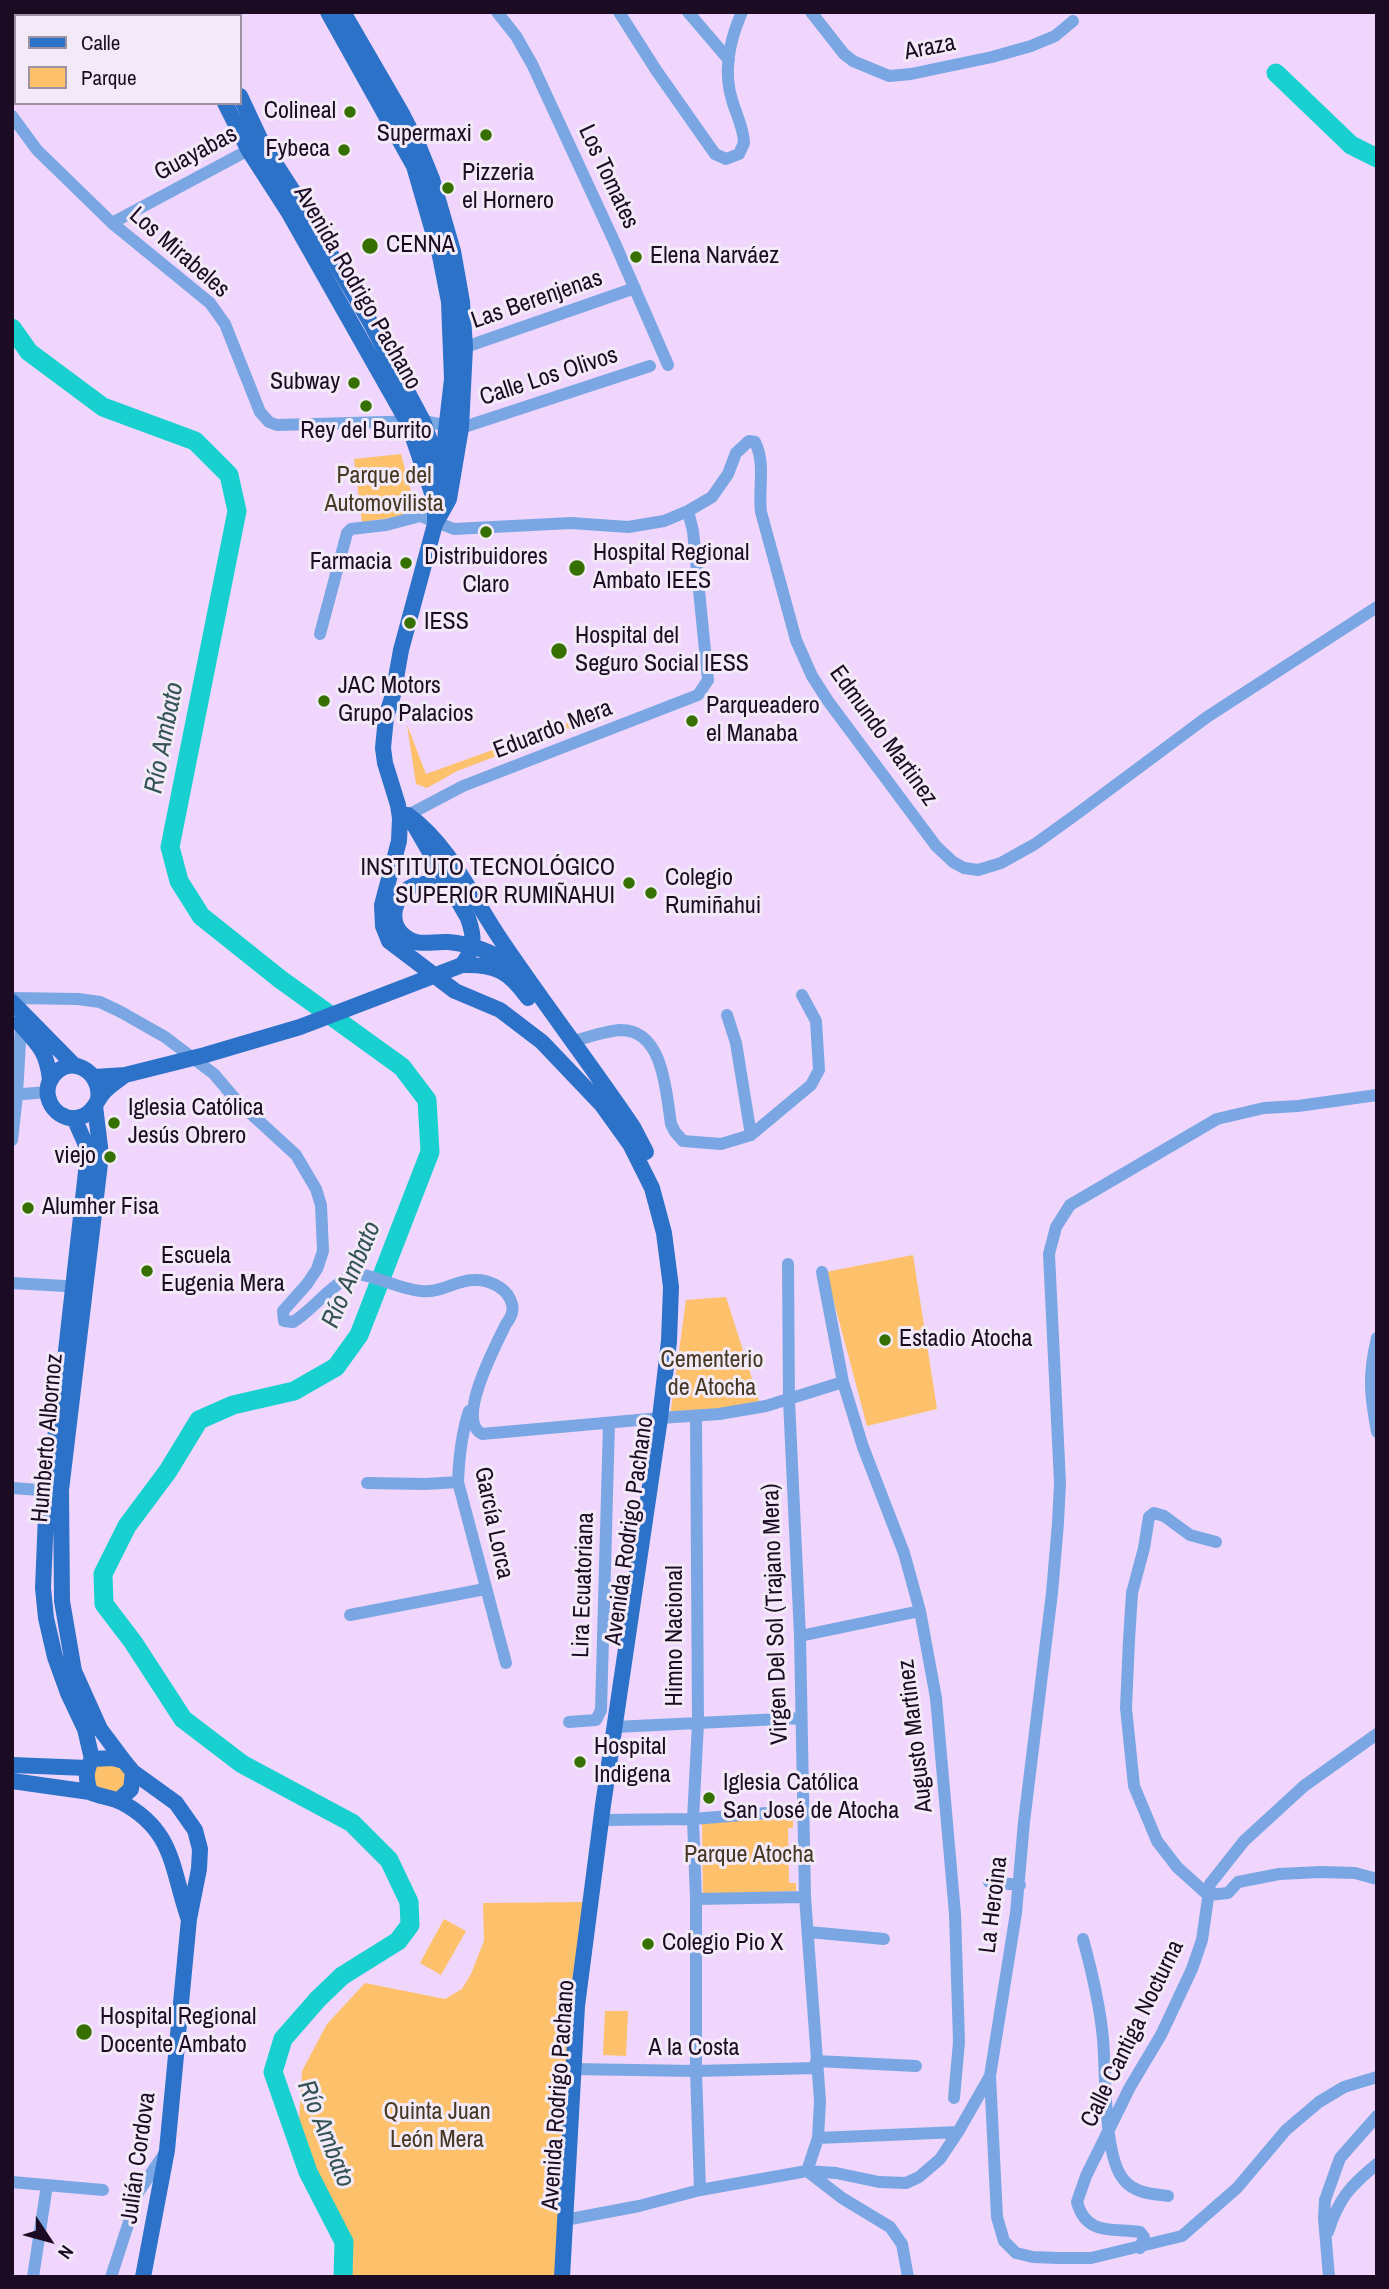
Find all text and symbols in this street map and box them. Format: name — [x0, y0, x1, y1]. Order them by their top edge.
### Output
legend — [14, 14, 242, 105]
text: Calle — [81, 28, 120, 57]
street label: Araza — [902, 29, 958, 67]
text: Parque — [81, 63, 137, 92]
place label: Colineal — [264, 98, 336, 126]
marker: Colineal — [342, 104, 358, 120]
street label: Guayabas — [150, 120, 242, 188]
street label: Los Tomates — [571, 120, 645, 234]
place label: Supermaxi — [377, 121, 472, 149]
marker: Supermaxi — [478, 127, 494, 143]
place label: Fybeca — [265, 136, 330, 164]
marker: Fybeca — [336, 142, 352, 158]
place label: Pizzeria el Hornero — [462, 160, 554, 216]
marker: Pizzeria el Hornero — [440, 180, 456, 196]
street label: Avenida Rodrigo Pachano — [287, 181, 427, 395]
street label: Los Mirabeles — [123, 202, 235, 304]
place label: CENNA — [386, 232, 455, 260]
marker: CENNA — [360, 236, 380, 256]
place label: Elena Narváez — [650, 243, 779, 271]
marker: Elena Narváez — [628, 249, 644, 265]
street label: Las Berenjenas — [468, 264, 606, 336]
street label: Calle Los Olivos — [476, 341, 622, 413]
place label: Subway — [270, 369, 340, 397]
marker: Subway — [346, 375, 362, 391]
marker: Rey del Burrito — [358, 398, 374, 414]
place label: Rey del Burrito — [300, 418, 432, 446]
park label: Parque del Automovilista — [324, 463, 444, 519]
marker: Distribuidores Claro — [478, 524, 494, 540]
place label: Hospital Regional Ambato IEES — [593, 540, 749, 596]
place label: Distribuidores Claro — [424, 544, 548, 600]
place label: Farmacia — [310, 549, 392, 577]
marker: Farmacia — [398, 555, 414, 571]
marker: Hospital Regional Ambato IEES — [567, 558, 587, 578]
place label: IESS — [424, 609, 469, 637]
marker: IESS — [402, 615, 418, 631]
place label: Hospital del Seguro Social IESS — [575, 623, 749, 679]
marker: Hospital del Seguro Social IESS — [549, 641, 569, 661]
street label: Edmundo Martinez — [822, 660, 944, 812]
place label: JAC Motors Grupo Palacios — [338, 673, 474, 729]
water label: Río Ambato — [139, 680, 191, 796]
marker: JAC Motors Grupo Palacios — [316, 693, 332, 709]
place label: Parqueadero el Manaba — [706, 693, 820, 749]
street label: Eduardo Mera — [490, 694, 616, 766]
marker: Parqueadero el Manaba — [684, 713, 700, 729]
place label: INSTITUTO TECNOLÓGICO SUPERIOR RUMIÑAHUI — [361, 855, 615, 911]
place label: Colegio Rumiñahui — [665, 865, 761, 921]
marker: INSTITUTO TECNOLÓGICO SUPERIOR RUMIÑAHUI — [621, 875, 637, 891]
marker: Colegio Rumiñahui — [643, 885, 659, 901]
place label: Iglesia Católica Jesús Obrero — [128, 1095, 264, 1151]
marker: Iglesia Católica Jesús Obrero — [106, 1115, 122, 1131]
place label: viejo — [54, 1143, 96, 1171]
marker: viejo — [102, 1149, 118, 1165]
place label: Alumher Fisa — [42, 1194, 159, 1222]
marker: Alumher Fisa — [20, 1200, 36, 1216]
water label: Río Ambato — [316, 1217, 388, 1333]
place label: Escuela Eugenia Mera — [161, 1243, 285, 1299]
marker: Escuela Eugenia Mera — [139, 1263, 155, 1279]
place label: Estadio Atocha — [899, 1326, 1032, 1354]
marker: Estadio Atocha — [877, 1332, 893, 1348]
park label: Cementerio de Atocha — [661, 1347, 763, 1403]
street label: Humberto Albornoz — [26, 1352, 70, 1524]
street label: Avenida Rodrigo Pachano — [600, 1415, 660, 1647]
street label: García Lorca — [467, 1464, 519, 1582]
street label: Virgen Del Sol (Trajano Mera) — [757, 1483, 795, 1745]
street label: Lira Ecuatoriana — [567, 1512, 601, 1658]
street label: Himno Nacional — [662, 1565, 690, 1707]
street label: Augusto Martinez — [892, 1658, 940, 1814]
place label: Hospital Indigena — [594, 1734, 671, 1790]
marker: Hospital Indigena — [572, 1754, 588, 1770]
place label: Iglesia Católica San José de Atocha — [723, 1770, 899, 1826]
marker: Iglesia Católica San José de Atocha — [701, 1790, 717, 1806]
park label: Parque Atocha — [684, 1842, 814, 1870]
street label: La Heroina — [974, 1855, 1014, 1955]
place label: Colegio Pio X — [662, 1930, 783, 1958]
marker: Colegio Pio X — [640, 1936, 656, 1952]
street label: Calle Cantiga Nocturna — [1075, 1936, 1191, 2132]
street label: Avenida Rodrigo Pachano — [537, 1979, 581, 2211]
place label: Hospital Regional Docente Ambato — [100, 2004, 256, 2060]
marker: Hospital Regional Docente Ambato — [74, 2022, 94, 2042]
street label: A la Costa — [649, 2035, 739, 2063]
water label: Río Ambato — [289, 2076, 361, 2192]
street label: Julián Cordova — [116, 2090, 162, 2226]
park label: Quinta Juan León Mera — [383, 2099, 491, 2155]
north arrow — [14, 2205, 84, 2275]
text: N — [52, 2240, 80, 2265]

